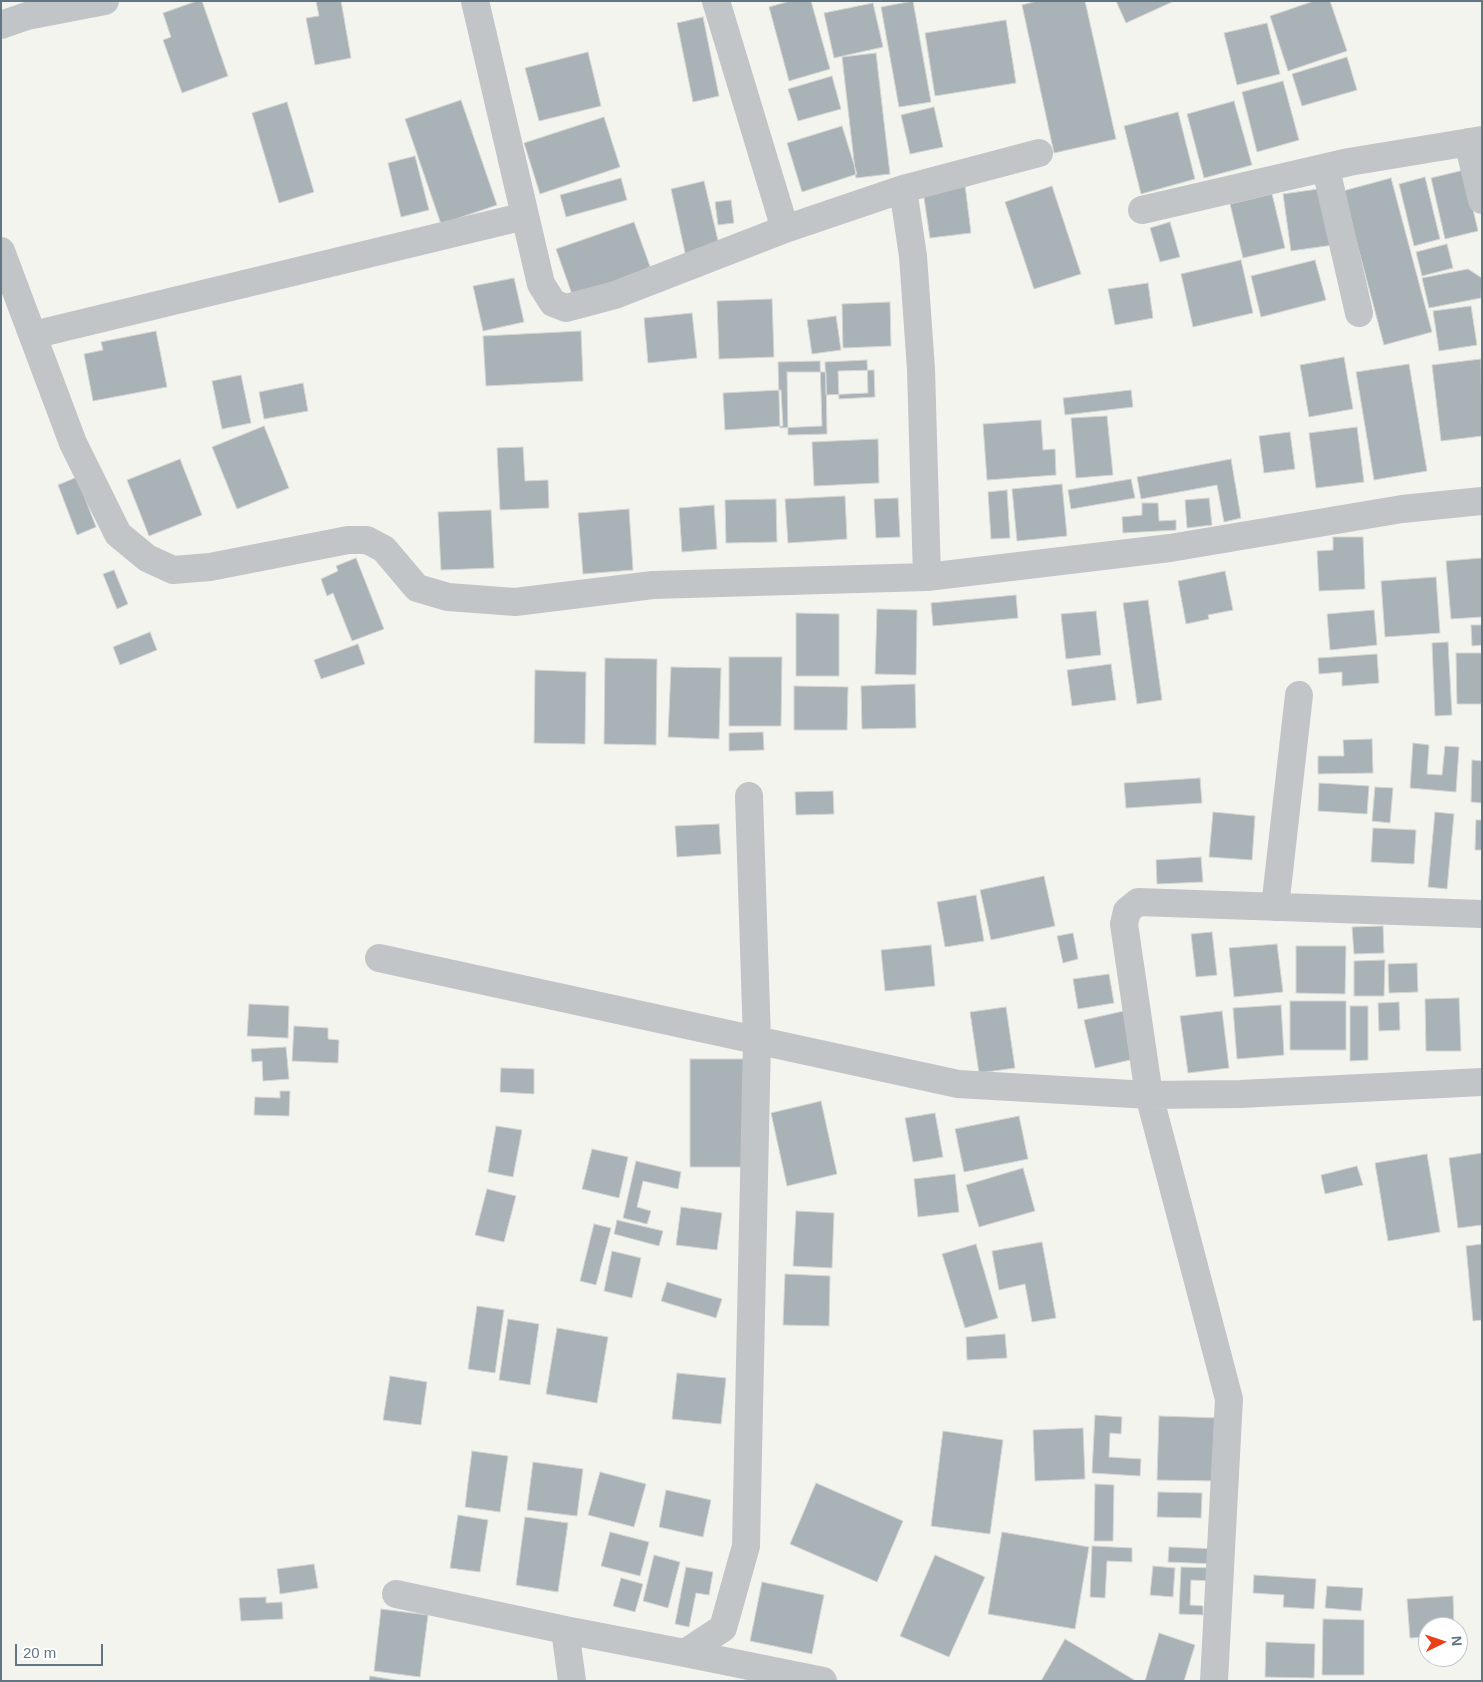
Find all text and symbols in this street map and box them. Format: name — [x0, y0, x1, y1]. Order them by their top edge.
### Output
north arrow — [1418, 1617, 1468, 1667]
scale bar — [18, 1634, 105, 1666]
text: N — [1449, 1635, 1465, 1647]
text: 20 m — [23, 1644, 56, 1661]

